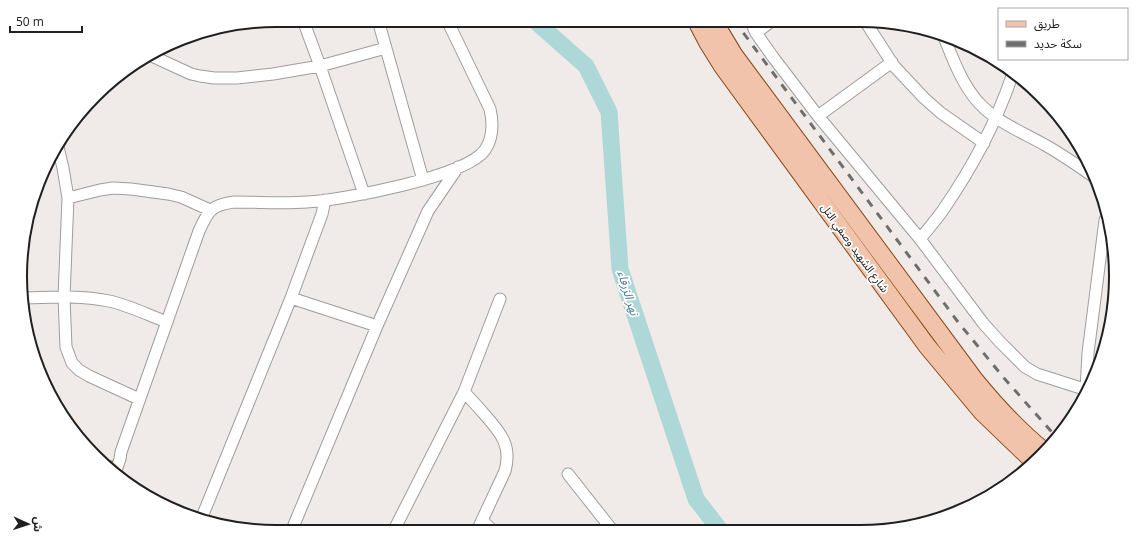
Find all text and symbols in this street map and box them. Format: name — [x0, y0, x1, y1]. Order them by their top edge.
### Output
scale bar — [10, 8, 82, 34]
legend — [998, 8, 1128, 60]
text: 50 m — [16, 13, 44, 30]
text: طريق — [1034, 15, 1060, 32]
text: سكة حديد — [1034, 35, 1082, 52]
street label: شارع الشهيد وصفي التل — [816, 200, 893, 297]
water label: نهر الزرقاء — [614, 268, 644, 319]
north arrow — [8, 504, 48, 544]
text: ش — [31, 517, 46, 532]

